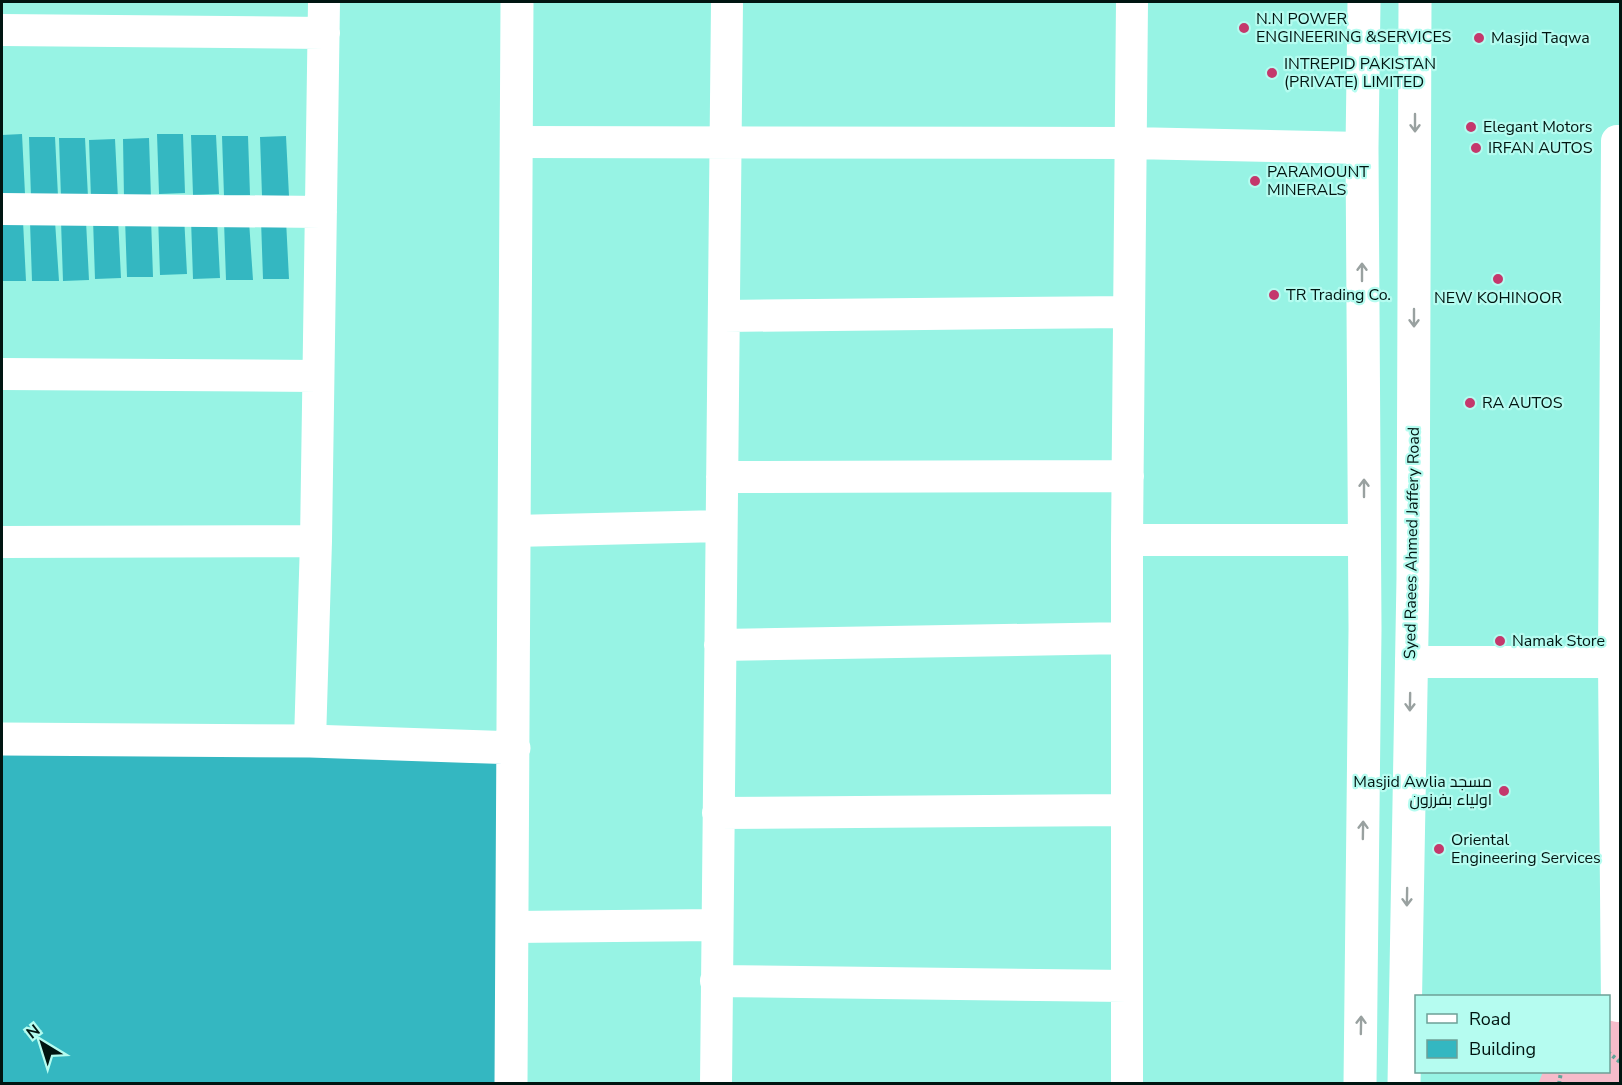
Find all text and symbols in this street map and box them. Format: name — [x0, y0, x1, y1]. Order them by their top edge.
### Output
place label: N.N POWER ENGINEERING &SERVICES — [1256, 8, 1452, 48]
marker: N.N POWER ENGINEERING &SERVICES — [1237, 21, 1251, 35]
place label: Masjid Taqwa — [1491, 27, 1590, 49]
marker: Masjid Taqwa — [1472, 31, 1486, 45]
place label: INTREPID PAKISTAN (PRIVATE) LIMITED — [1284, 53, 1436, 93]
marker: INTREPID PAKISTAN (PRIVATE) LIMITED — [1265, 66, 1279, 80]
one-way arrow — [1409, 112, 1421, 132]
place label: Elegant Motors — [1483, 116, 1592, 138]
marker: Elegant Motors — [1464, 120, 1478, 134]
place label: IRFAN AUTOS — [1488, 137, 1593, 159]
marker: IRFAN AUTOS — [1469, 141, 1483, 155]
place label: PARAMOUNT MINERALS — [1267, 161, 1369, 201]
marker: PARAMOUNT MINERALS — [1248, 174, 1262, 188]
one-way arrow — [1357, 263, 1368, 283]
marker: NEW KOHINOOR — [1491, 272, 1505, 286]
place label: TR Trading Co. — [1286, 284, 1391, 306]
place label: NEW KOHINOOR — [1434, 287, 1562, 309]
marker: TR Trading Co. — [1267, 288, 1281, 302]
one-way arrow — [1408, 307, 1420, 327]
place label: RA AUTOS — [1482, 392, 1563, 414]
marker: RA AUTOS — [1463, 396, 1477, 410]
street label: Syed Raees Ahmed Jaffery Road — [1399, 427, 1425, 659]
one-way arrow — [1358, 479, 1370, 499]
place label: Namak Store — [1512, 630, 1605, 652]
marker: Namak Store — [1493, 634, 1507, 648]
one-way arrow — [1404, 691, 1416, 711]
place label: Masjid Awlia مسجد اولیاء بفرزون — [1353, 771, 1492, 811]
marker: Masjid Awlia مسجد اولیاء بفرزون — [1497, 784, 1511, 798]
one-way arrow — [1357, 821, 1369, 841]
place label: Oriental Engineering Services — [1451, 829, 1601, 869]
marker: Oriental Engineering Services — [1432, 842, 1446, 856]
one-way arrow — [1401, 886, 1413, 906]
legend — [1415, 995, 1610, 1073]
text: Road — [1469, 1007, 1511, 1031]
north arrow — [12, 1013, 72, 1073]
one-way arrow — [1355, 1016, 1367, 1036]
text: N — [22, 1020, 45, 1044]
text: Building — [1469, 1037, 1536, 1061]

